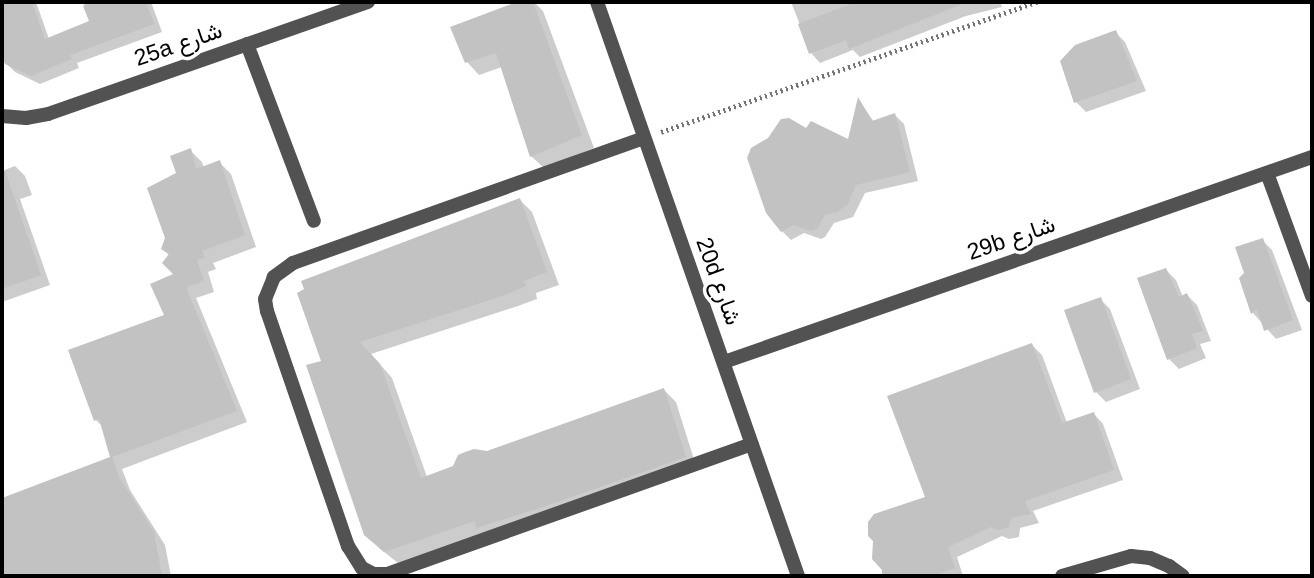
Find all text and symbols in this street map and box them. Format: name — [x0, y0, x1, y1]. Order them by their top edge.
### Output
street label: 25a شارع — [130, 16, 226, 72]
street label: 29b شارع — [963, 210, 1059, 266]
street label: 20d شارع — [690, 234, 748, 328]

